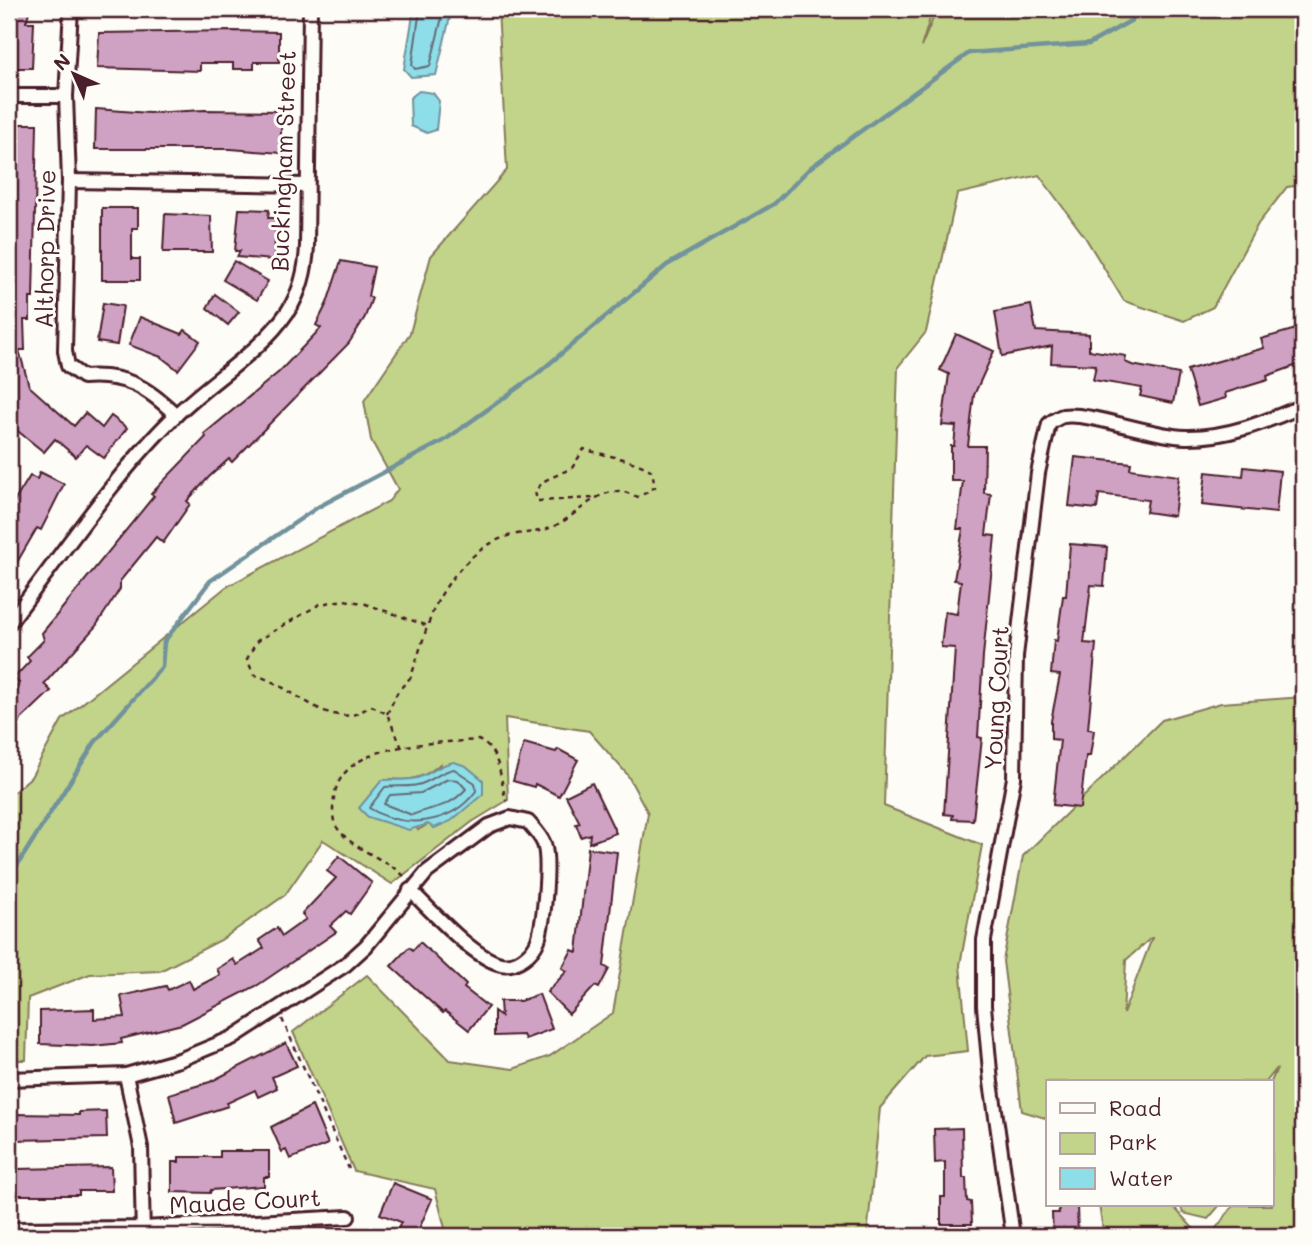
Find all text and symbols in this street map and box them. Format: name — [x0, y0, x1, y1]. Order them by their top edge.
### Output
north arrow — [38, 38, 108, 108]
text: N — [48, 48, 76, 76]
street label: Buckingham Street — [263, 50, 302, 272]
street label: Althorp Drive — [28, 169, 61, 329]
street label: Young Court — [976, 625, 1015, 771]
legend — [1046, 1080, 1274, 1206]
text: Road — [1109, 1094, 1161, 1121]
text: Park — [1109, 1128, 1157, 1155]
text: Water — [1109, 1164, 1173, 1191]
street label: Maude Court — [168, 1181, 322, 1220]

